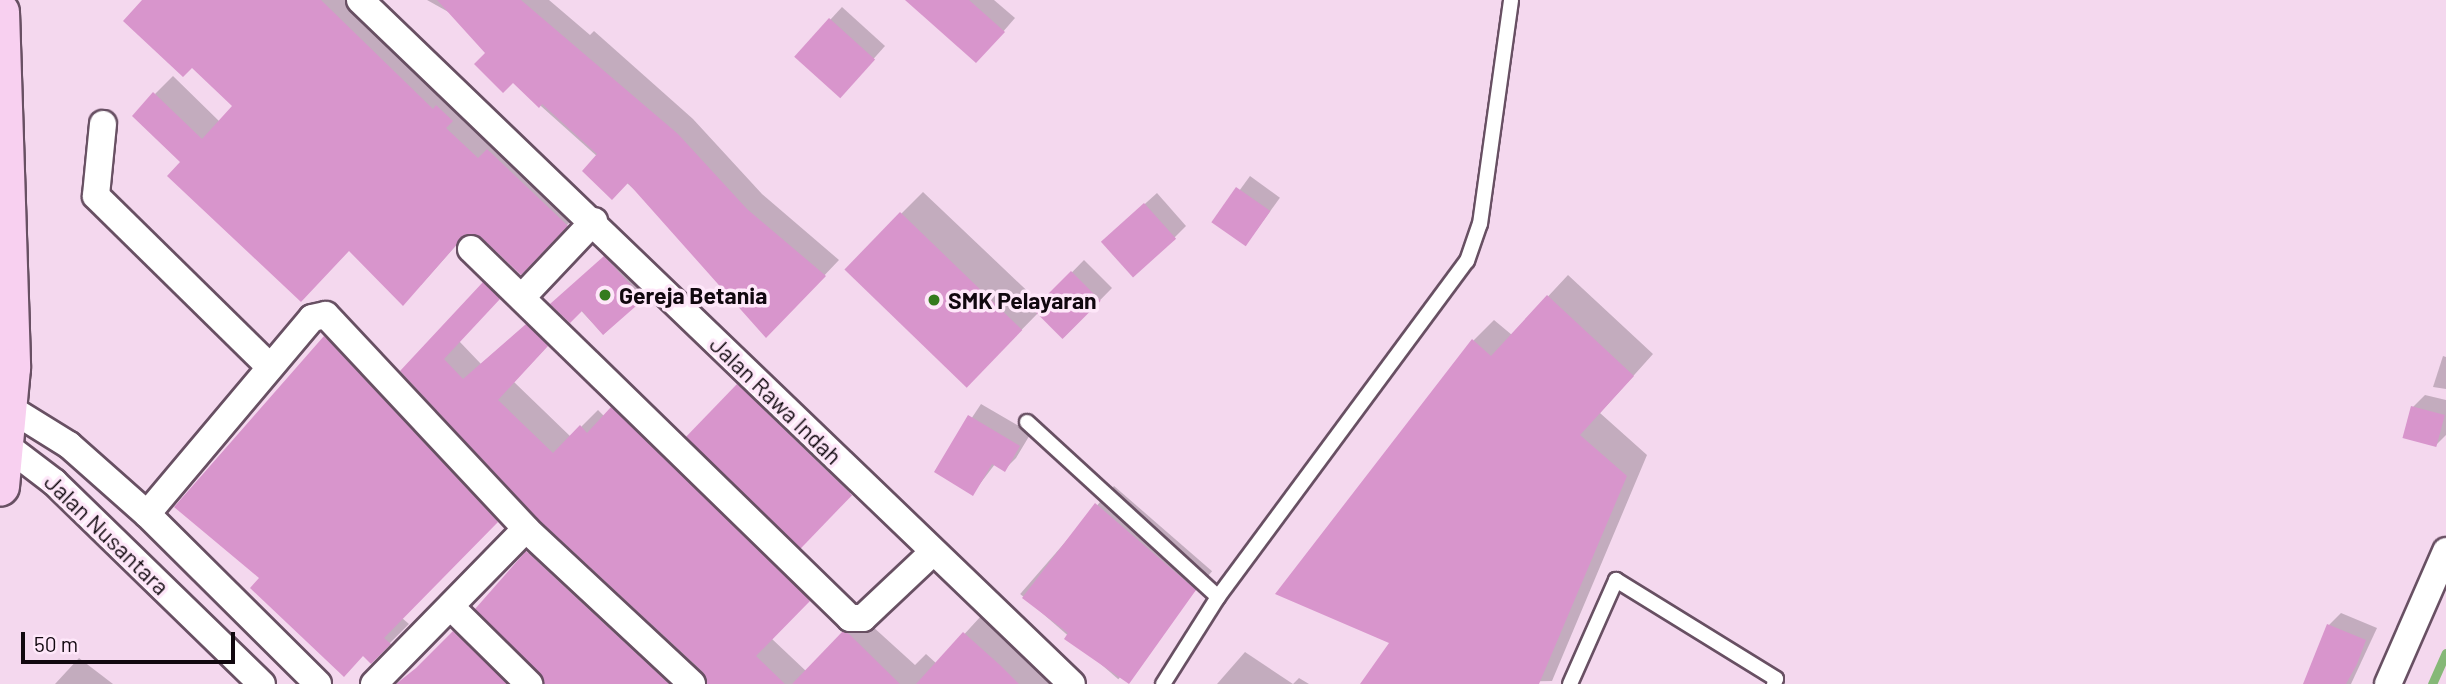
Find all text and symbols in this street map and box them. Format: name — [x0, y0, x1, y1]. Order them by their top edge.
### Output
place label: Gereja Betania — [619, 281, 767, 309]
place label: SMK Pelayaran — [948, 286, 1097, 314]
marker: Gereja Betania — [597, 287, 613, 303]
marker: SMK Pelayaran — [926, 292, 942, 308]
street label: Jalan Rawa Indah — [704, 330, 848, 470]
street label: Jalan Nusantara — [39, 468, 175, 600]
scale bar — [24, 618, 238, 662]
text: 50 m — [34, 631, 78, 656]

